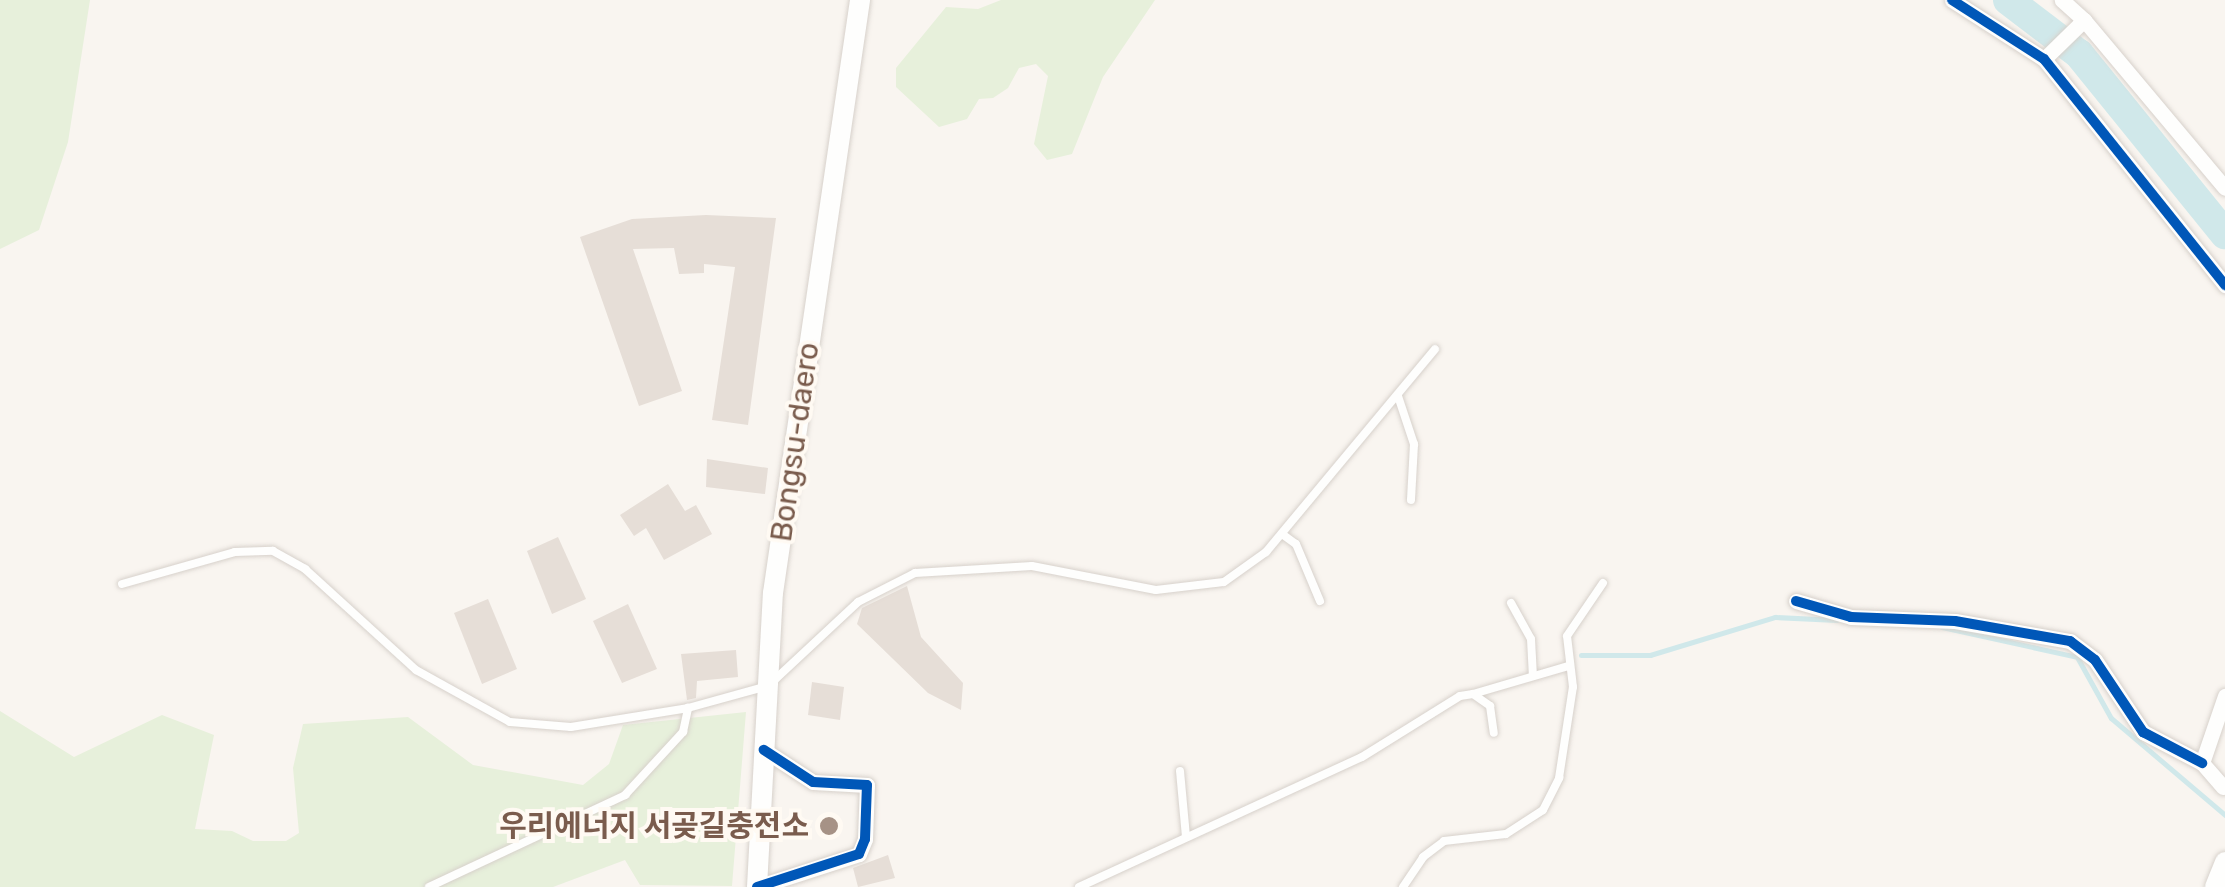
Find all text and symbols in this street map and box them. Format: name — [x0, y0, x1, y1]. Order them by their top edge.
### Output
street label: Bongsu-daero — [763, 340, 827, 544]
place label: 우리에너지 서곶길충전소 — [499, 808, 809, 844]
marker: 우리에너지 서곶길충전소 — [818, 815, 840, 837]

